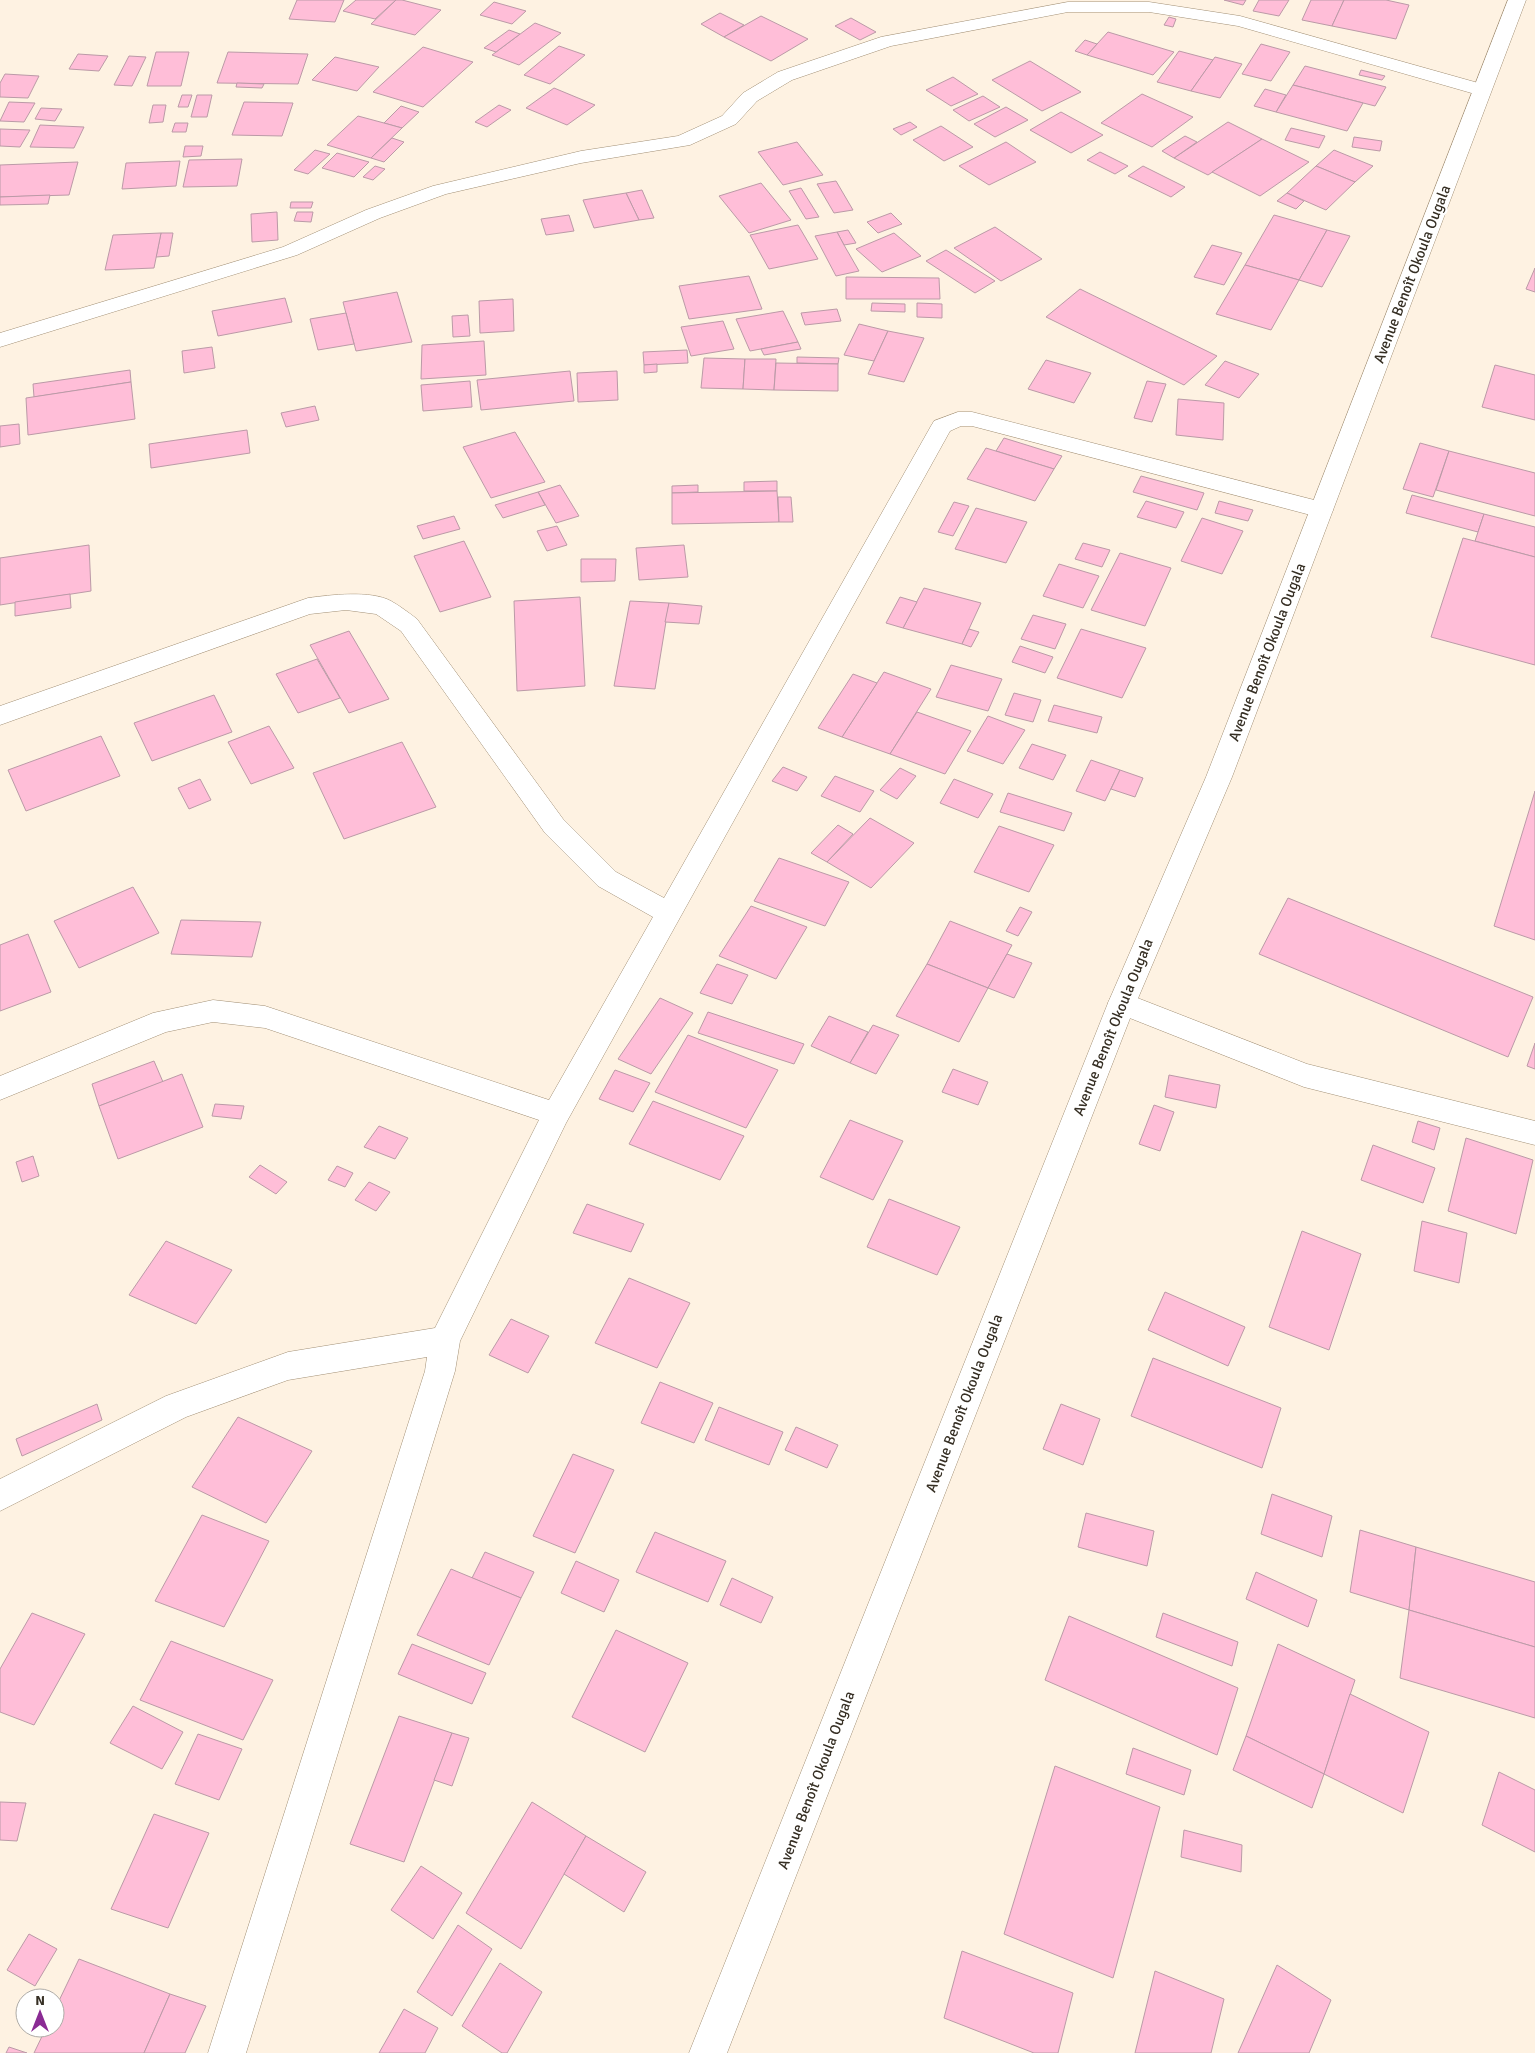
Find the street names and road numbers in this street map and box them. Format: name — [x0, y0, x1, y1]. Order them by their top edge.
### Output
street label: Avenue Benoît Okoula Ougala — [1370, 182, 1454, 366]
street label: Avenue Benoît Okoula Ougala — [1225, 560, 1309, 744]
street label: Avenue Benoît Okoula Ougala — [1069, 936, 1157, 1118]
street label: Avenue Benoît Okoula Ougala — [922, 1311, 1006, 1495]
street label: Avenue Benoît Okoula Ougala — [774, 1688, 858, 1872]

